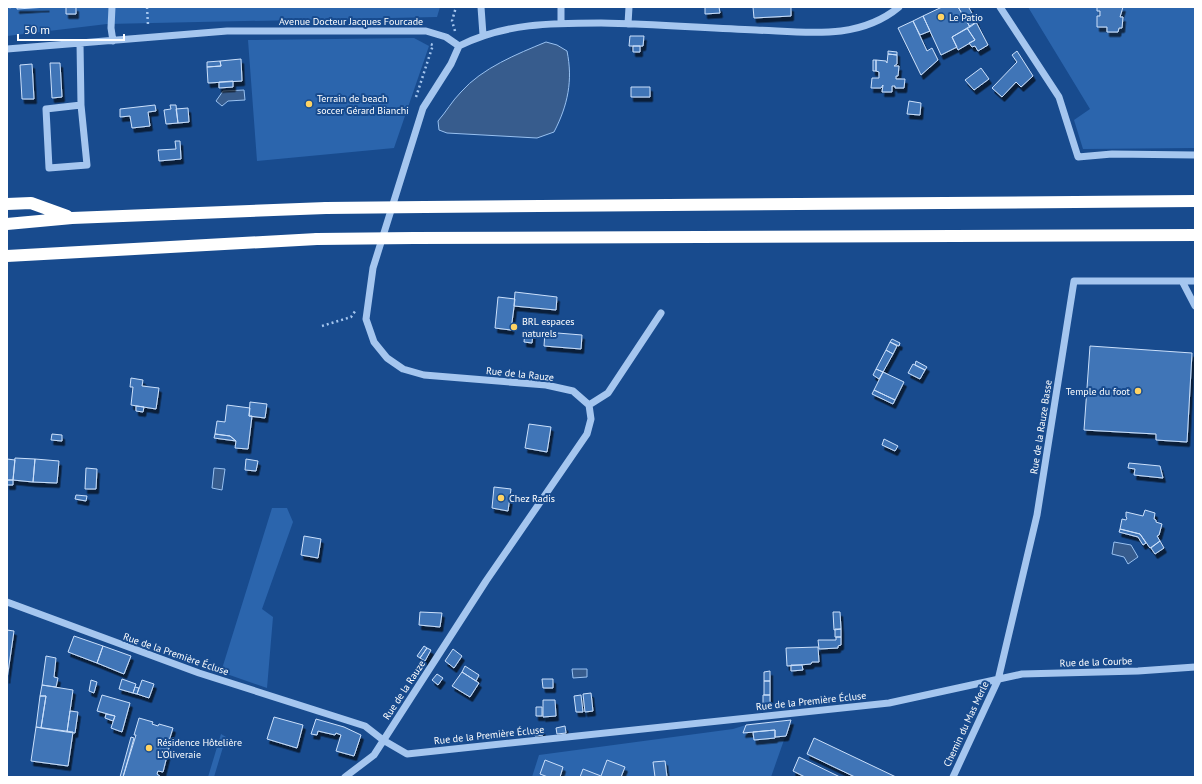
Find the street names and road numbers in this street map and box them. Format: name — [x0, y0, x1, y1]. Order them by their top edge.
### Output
street label: Avenue Docteur Jacques Fourcade — [279, 15, 423, 28]
street label: Rue de la Rauze — [485, 364, 555, 384]
street label: Rue de la Rauze Basse — [1027, 379, 1055, 475]
street label: Rue de la Première Écluse — [121, 630, 231, 678]
street label: Rue de la Courbe — [1059, 654, 1133, 670]
street label: Rue de la Rauze — [380, 658, 428, 722]
street label: Chemin du Mas Merle — [941, 679, 991, 769]
street label: Rue de la Première Écluse — [755, 689, 867, 713]
street label: Rue de la Première Écluse — [433, 723, 545, 747]

